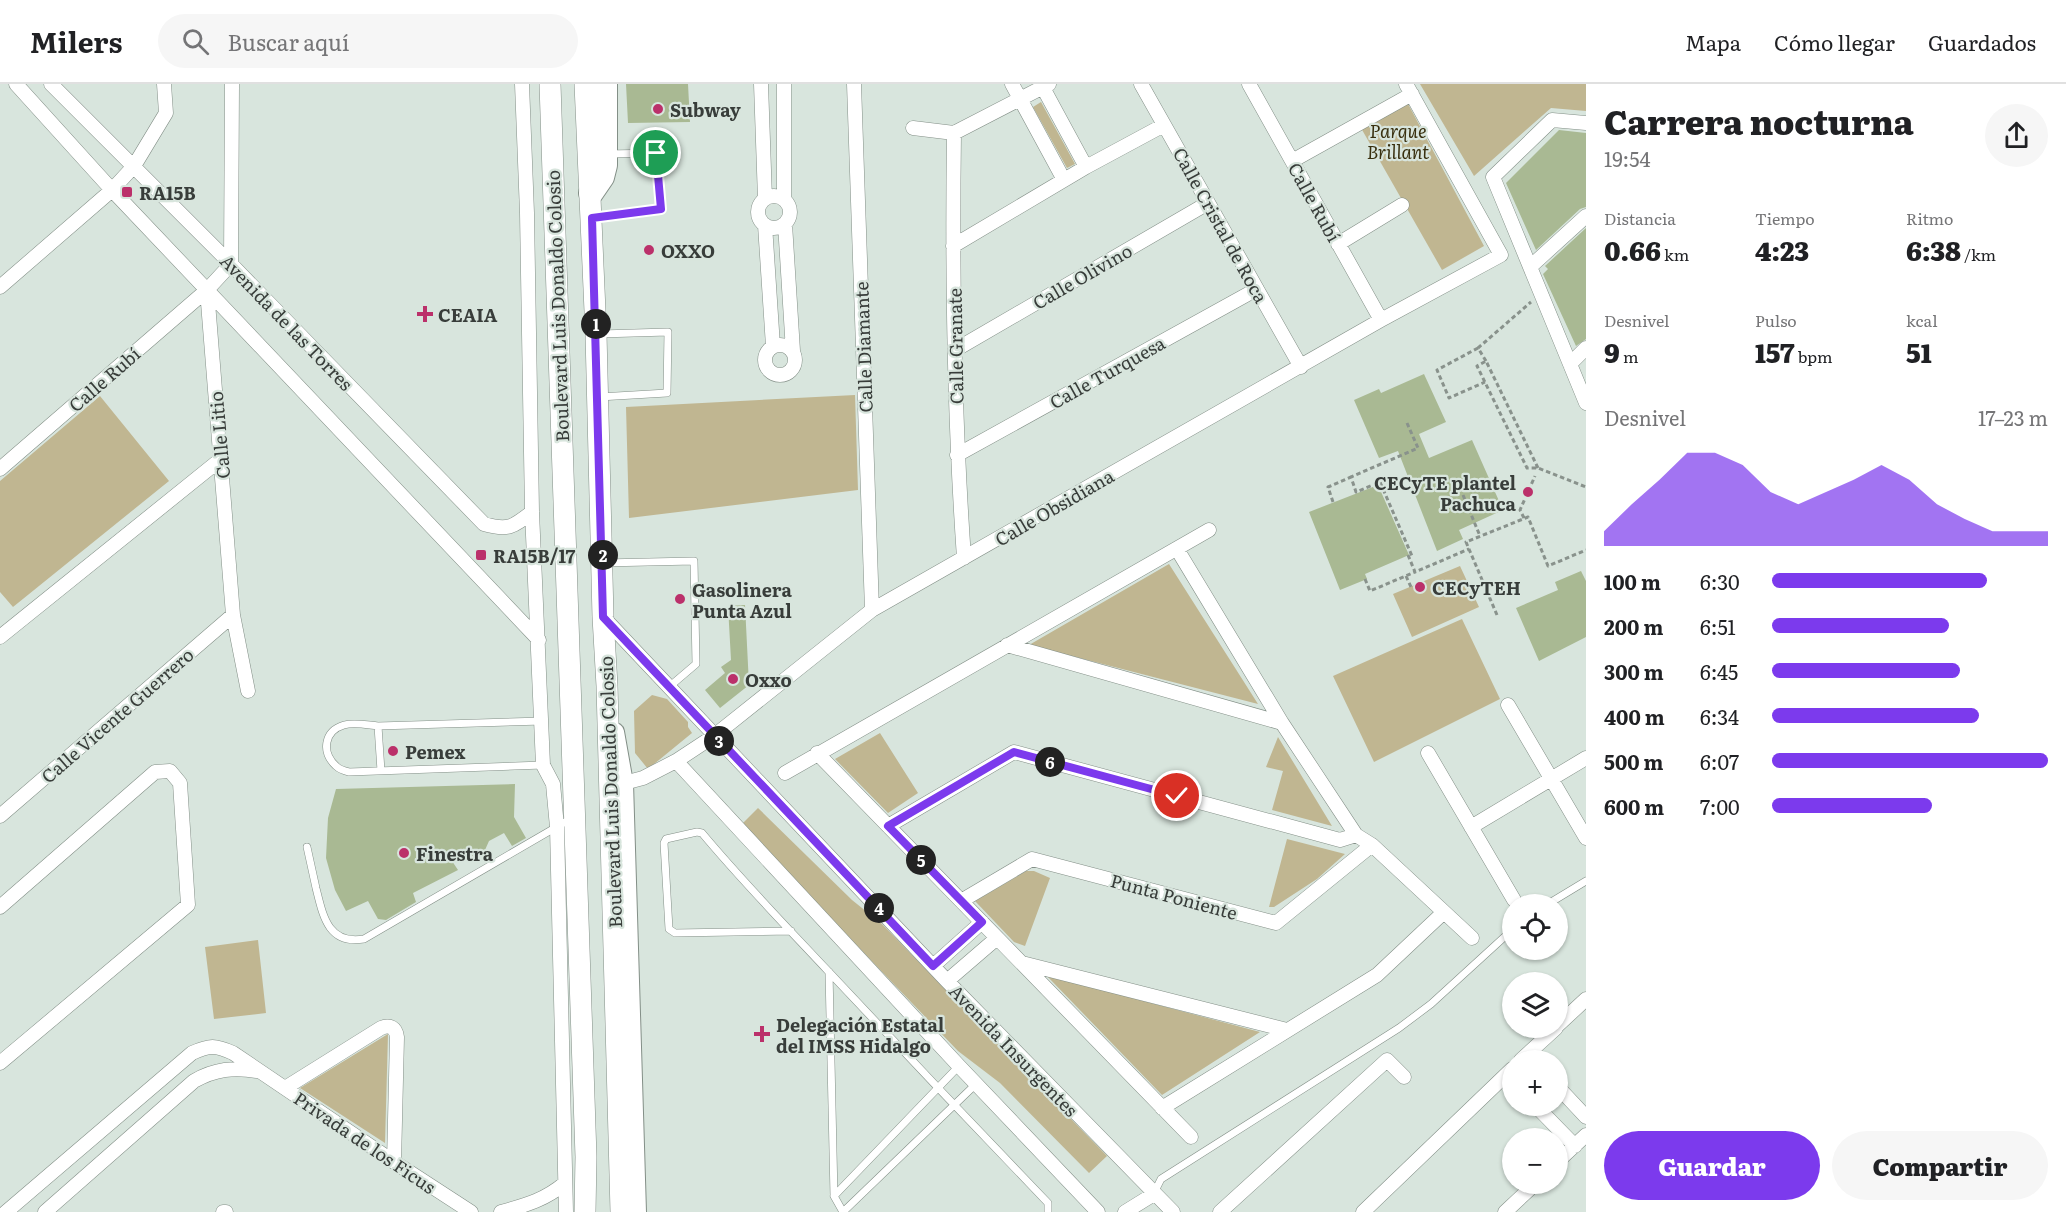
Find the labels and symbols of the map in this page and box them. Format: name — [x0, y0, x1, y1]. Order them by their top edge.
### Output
place label: Subway — [670, 96, 741, 123]
marker: Subway — [651, 102, 665, 116]
park label: Parque Brillant — [1367, 117, 1429, 165]
pin — [630, 127, 681, 178]
street label: Calle Cristal de Roca — [1167, 142, 1275, 308]
street label: Calle Rubí — [1282, 157, 1348, 247]
street label: Boulevard Luis Donaldo Colosio — [539, 170, 575, 442]
place label: RA15B — [139, 179, 196, 206]
marker: RA15B — [120, 185, 134, 199]
place label: OXXO — [661, 237, 715, 264]
street label: Calle Olivino — [1027, 237, 1137, 315]
marker: OXXO — [642, 243, 656, 257]
street label: Avenida de las Torres — [215, 248, 359, 396]
street label: Calle Diamante — [847, 281, 879, 413]
street label: Calle Granate — [940, 288, 970, 404]
place label: CEAIA — [438, 301, 498, 328]
marker: CEAIA — [416, 305, 434, 323]
pin: 1 — [581, 309, 611, 339]
street label: Calle Turquesa — [1044, 329, 1170, 415]
street label: Calle Rubí — [62, 340, 146, 418]
street label: Calle Litio — [202, 390, 236, 480]
street label: Calle Obsidiana — [989, 462, 1119, 552]
place label: CECyTE plantel Pachuca — [1374, 469, 1517, 517]
marker: CECyTE plantel Pachuca — [1521, 485, 1535, 499]
pin: 2 — [588, 540, 618, 570]
place label: RA15B/17 — [493, 542, 575, 569]
marker: RA15B/17 — [474, 548, 488, 562]
place label: CECyTEH — [1432, 574, 1521, 601]
place label: Gasolinera Punta Azul — [692, 576, 792, 624]
marker: CECyTEH — [1413, 580, 1427, 594]
marker: Gasolinera Punta Azul — [673, 592, 687, 606]
street label: Calle Vicente Guerrero — [35, 641, 199, 789]
street label: Boulevard Luis Donaldo Colosio — [592, 656, 628, 928]
place label: Oxxo — [745, 666, 792, 693]
marker: Oxxo — [726, 672, 740, 686]
pin: 3 — [704, 726, 734, 756]
place label: Pemex — [405, 738, 465, 765]
marker: Pemex — [386, 744, 400, 758]
pin: 6 — [1035, 747, 1065, 777]
pin — [1151, 770, 1202, 821]
place label: Finestra — [416, 840, 494, 867]
pin: 5 — [906, 845, 936, 875]
marker: Finestra — [397, 846, 411, 860]
street label: Punta Poniente — [1108, 866, 1240, 926]
pin: 4 — [864, 893, 894, 923]
street label: Avenida Insurgentes — [944, 978, 1084, 1122]
place label: Delegación Estatal del IMSS Hidalgo — [776, 1011, 945, 1059]
marker: Delegación Estatal del IMSS Hidalgo — [753, 1025, 771, 1043]
street label: Privada de los Ficus — [289, 1084, 441, 1200]

